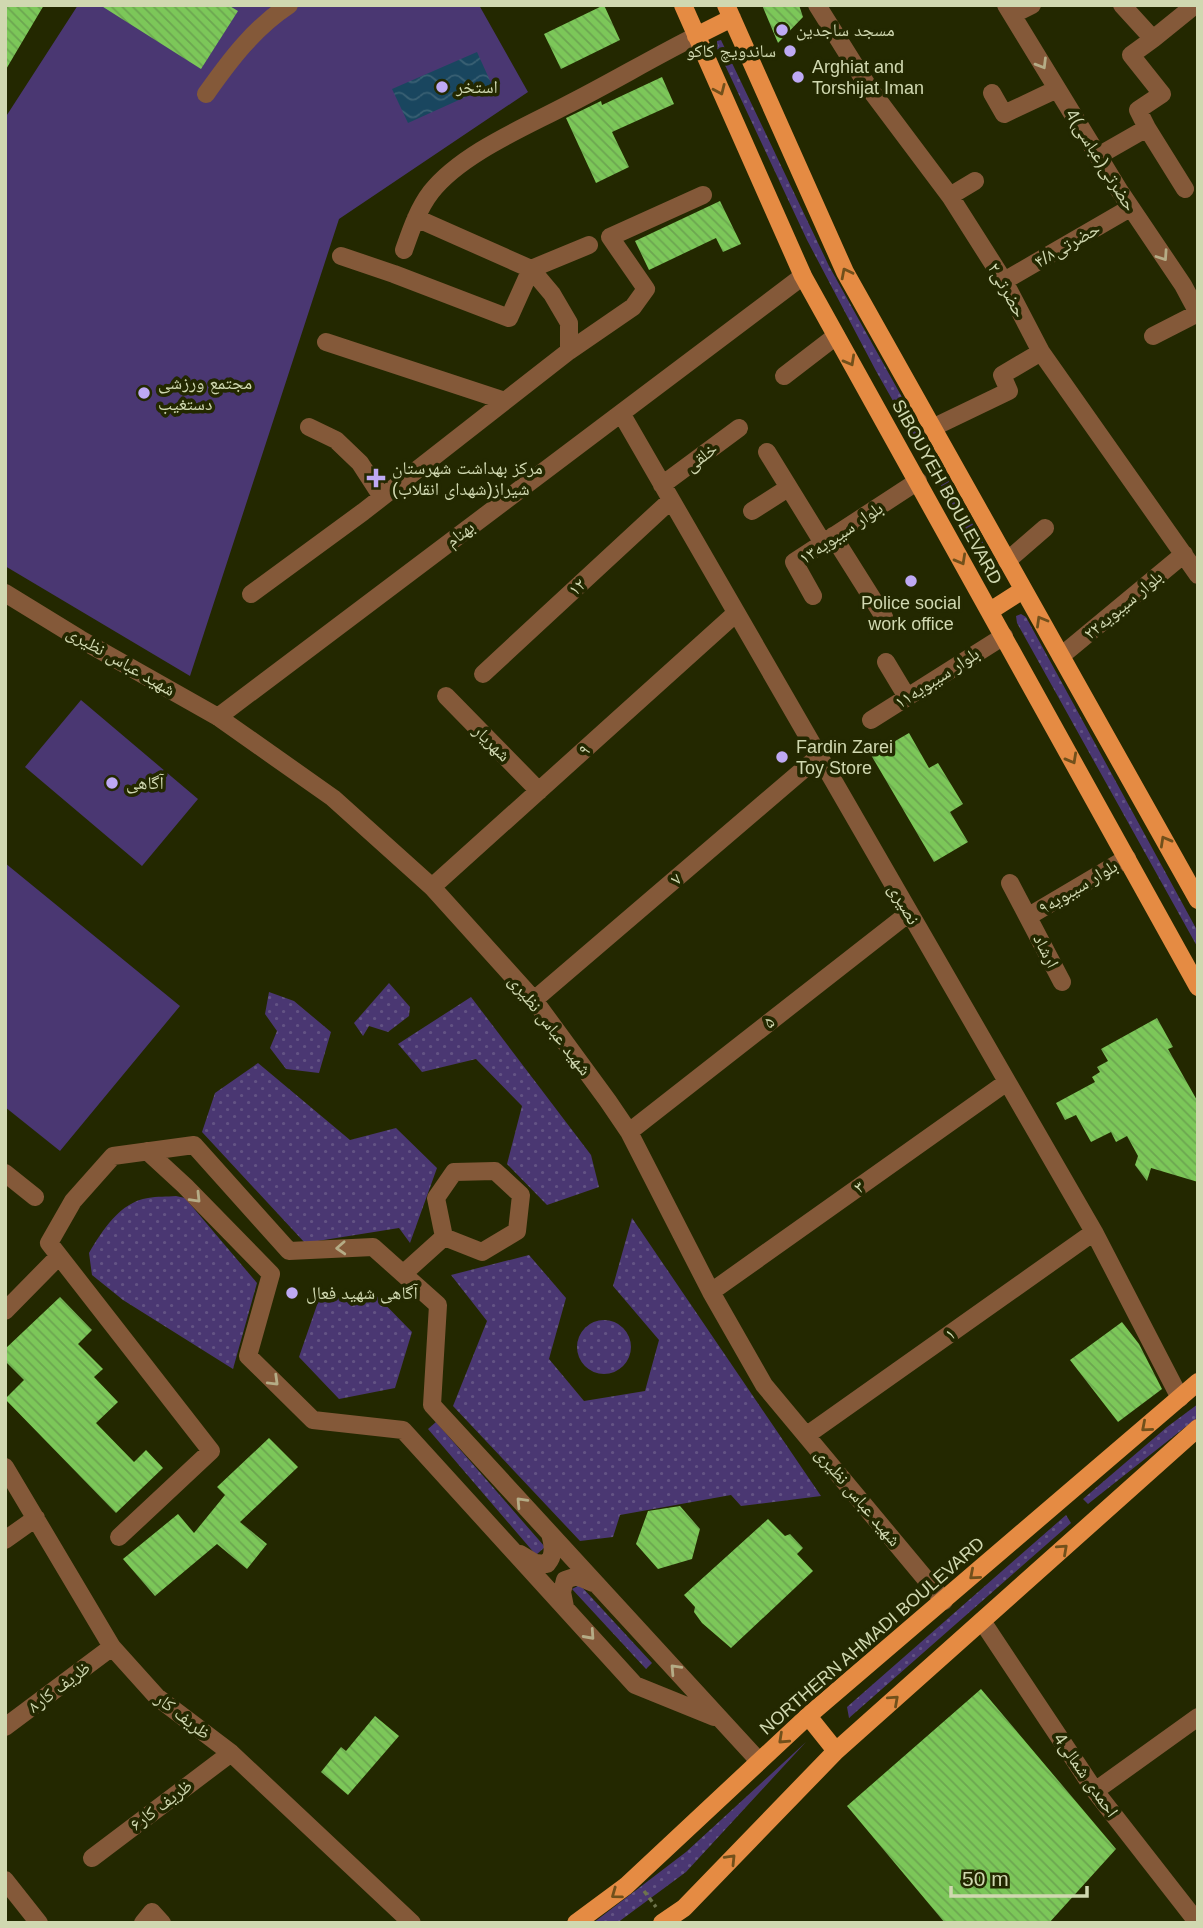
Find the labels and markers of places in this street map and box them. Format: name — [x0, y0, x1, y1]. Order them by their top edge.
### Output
place label: مسجد ساجدین — [796, 20, 895, 41]
marker: مسجد ساجدین — [774, 22, 790, 38]
place label: ساندویچ کاکو — [687, 41, 776, 63]
marker: ساندویچ کاکو — [782, 43, 798, 59]
place label: Arghiat and Torshijat Iman — [812, 57, 924, 98]
marker: Arghiat and Torshijat Iman — [790, 69, 806, 85]
place label: استخر — [455, 77, 498, 97]
marker: استخر — [434, 79, 450, 95]
place label: مجتمع ورزشی دستغیب — [158, 373, 252, 415]
marker: مجتمع ورزشی دستغیب — [136, 385, 152, 401]
place label: مرکز بهداشت شهرستان شیراز(شهدای انقلاب) — [392, 458, 543, 500]
marker: مرکز بهداشت شهرستان شیراز(شهدای انقلاب) — [366, 468, 386, 488]
marker: Police social work office — [903, 573, 919, 589]
place label: Police social work office — [861, 593, 961, 634]
place label: Fardin Zarei Toy Store — [796, 737, 893, 778]
marker: Fardin Zarei Toy Store — [774, 749, 790, 765]
place label: آگاهی — [126, 773, 164, 794]
marker: آگاهی — [104, 775, 120, 791]
place label: آگاهی شهید فعال — [306, 1283, 418, 1304]
marker: آگاهی شهید فعال — [284, 1285, 300, 1301]

